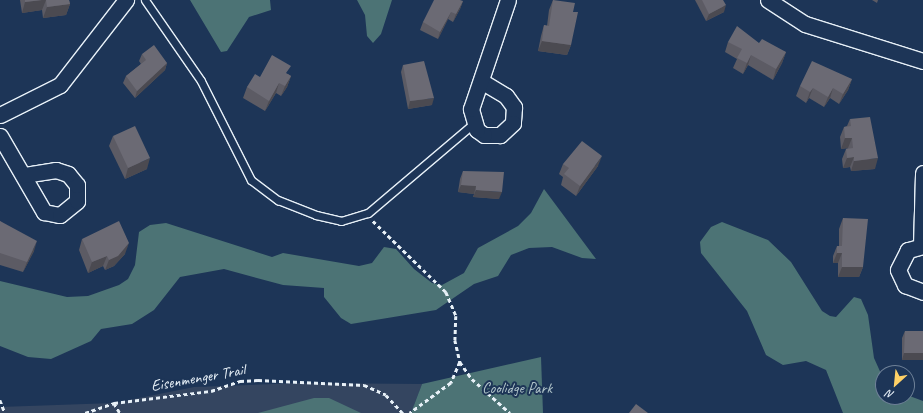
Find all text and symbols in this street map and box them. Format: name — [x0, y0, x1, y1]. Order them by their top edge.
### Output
street label: Eisenmenger Trail — [149, 360, 247, 396]
north arrow — [875, 365, 915, 405]
park label: Coolidge Park — [482, 378, 552, 398]
text: N — [884, 387, 896, 403]

